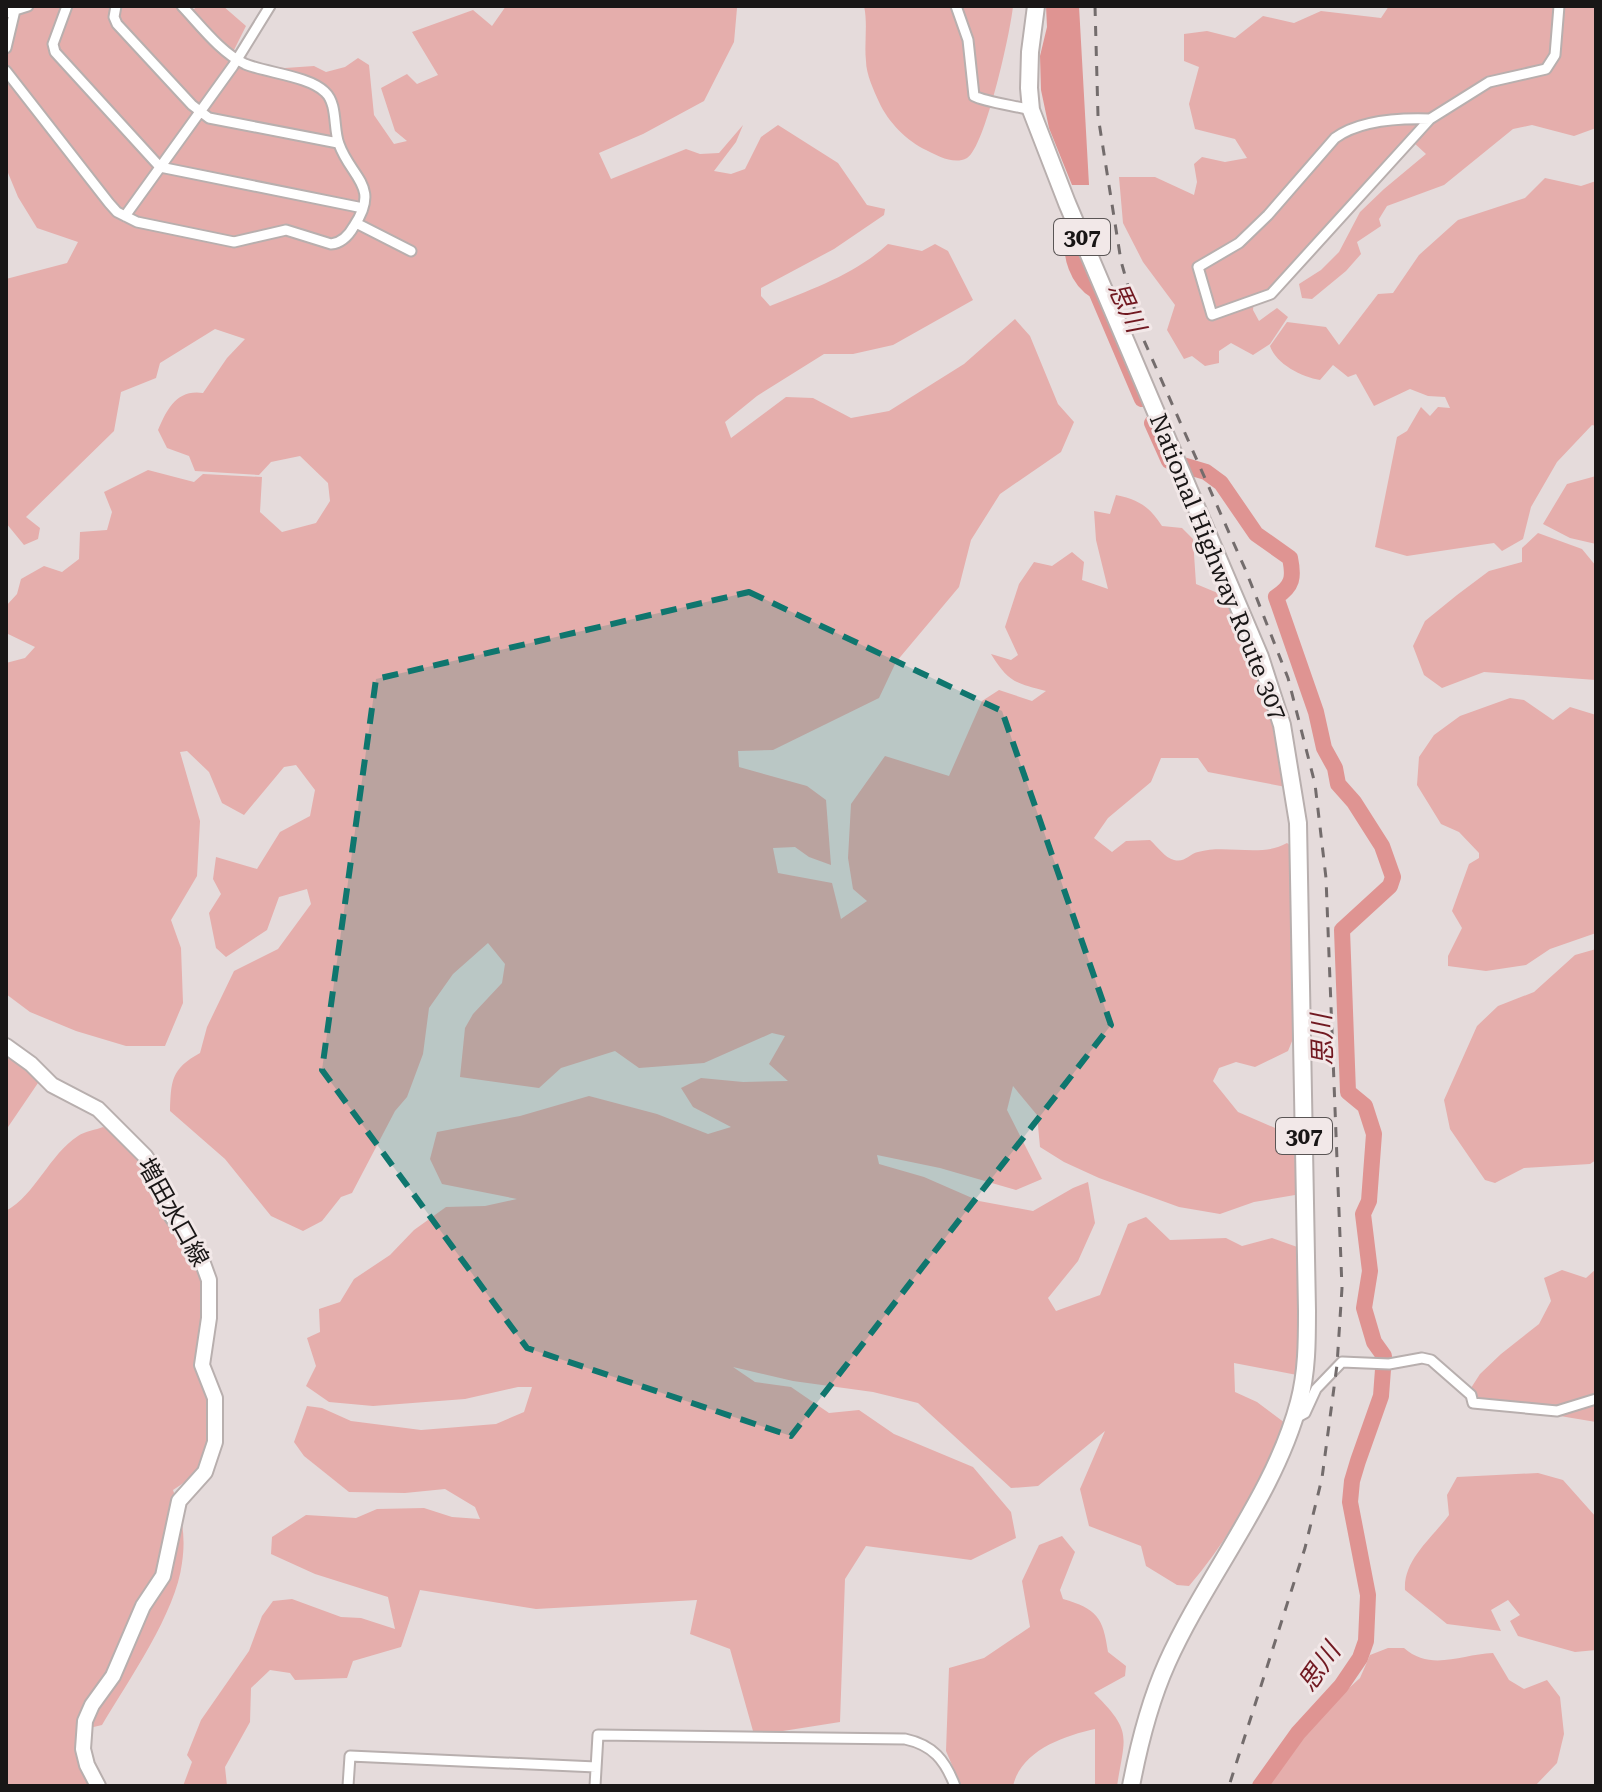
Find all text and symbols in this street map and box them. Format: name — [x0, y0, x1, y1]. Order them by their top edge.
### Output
road number: 307 — [1054, 219, 1110, 255]
water label: 思川 — [1102, 277, 1153, 340]
street label: National Highway Route 307 — [1144, 410, 1292, 724]
water label: 思川 — [1306, 1011, 1338, 1067]
road number: 307 — [1276, 1118, 1332, 1154]
street label: 増田水口線 — [132, 1153, 214, 1271]
water label: 思川 — [1292, 1635, 1348, 1697]

